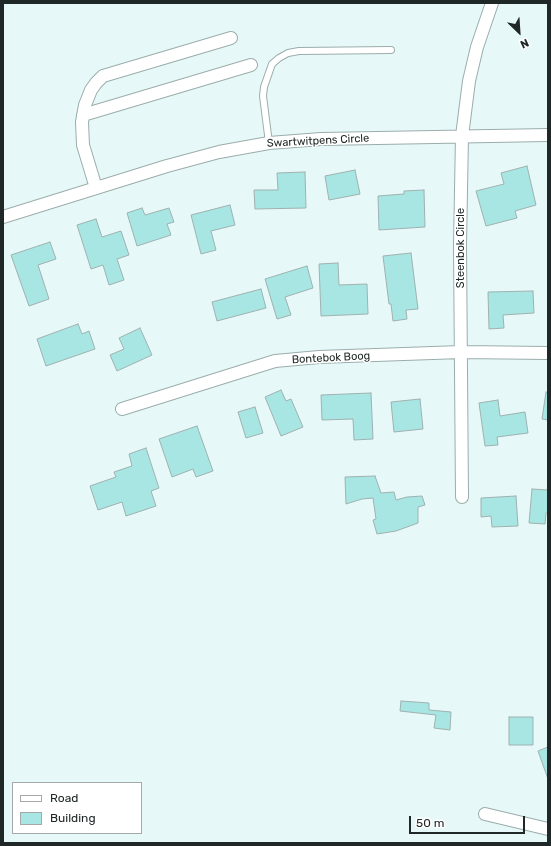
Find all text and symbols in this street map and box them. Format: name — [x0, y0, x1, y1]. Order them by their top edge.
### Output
north arrow — [499, 12, 539, 52]
text: N — [518, 36, 531, 51]
street label: Swartwitpens Circle — [266, 132, 370, 150]
street label: Steenbok Circle — [454, 208, 468, 288]
street label: Bontebok Boog — [291, 349, 371, 367]
legend — [12, 782, 142, 834]
text: Road — [50, 791, 78, 805]
scale bar — [411, 808, 527, 834]
text: Building — [50, 811, 96, 825]
text: 50 m — [416, 816, 444, 830]

